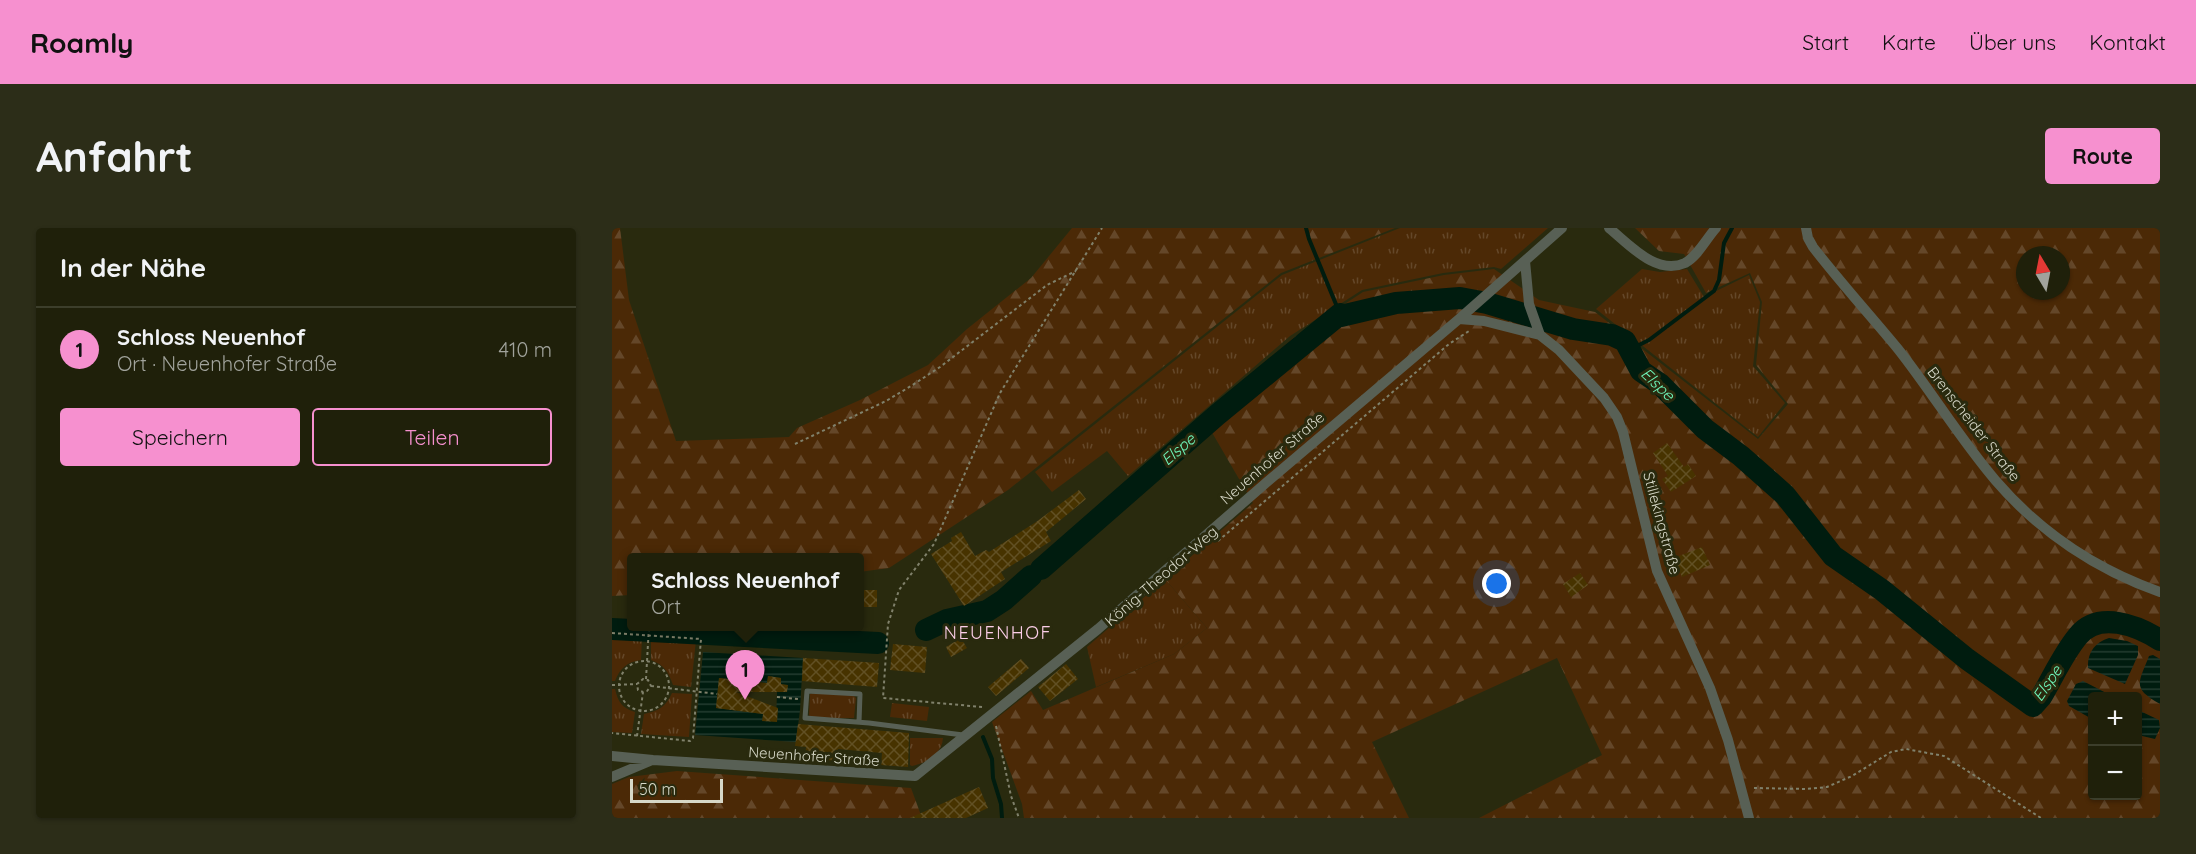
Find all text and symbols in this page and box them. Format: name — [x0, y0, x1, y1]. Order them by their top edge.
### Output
text: Roamly — [30, 25, 134, 60]
text: Start — [1802, 29, 1849, 55]
text: Karte — [1882, 29, 1936, 55]
text: Über uns — [1969, 29, 2056, 55]
text: Kontakt — [2089, 29, 2166, 55]
button: Route — [2045, 128, 2160, 184]
text: Anfahrt — [36, 130, 193, 183]
north arrow — [2016, 246, 2070, 300]
text: In der Nähe — [60, 251, 206, 284]
text: Schloss Neuenhof — [117, 323, 306, 351]
text: 1 — [76, 337, 83, 362]
text: 410 m — [499, 337, 552, 362]
text: Ort · Neuenhofer Straße — [117, 351, 337, 376]
water label: Elspe — [1637, 363, 1680, 405]
street label: Brenscheider Straße — [1923, 363, 2025, 485]
button: Speichern — [60, 408, 300, 466]
button: Teilen — [312, 408, 552, 466]
street label: Neuenhofer Straße — [1216, 408, 1328, 508]
water label: Elspe — [1157, 428, 1200, 469]
street label: Stillekingstraße — [1639, 470, 1685, 576]
street label: König-Theodor-Weg — [1101, 522, 1221, 630]
popup — [627, 553, 864, 631]
text: Schloss Neuenhof — [651, 566, 840, 594]
your location — [1482, 569, 1511, 598]
text: Ort — [651, 594, 681, 619]
district label: NEUENHOF — [944, 621, 1052, 644]
pin: 1 — [726, 650, 764, 700]
water label: Elspe — [2028, 660, 2067, 705]
map controls — [2088, 692, 2142, 800]
button: + — [2088, 692, 2142, 746]
street label: Neuenhofer Straße — [748, 742, 880, 770]
button: − — [2088, 746, 2142, 800]
scale bar — [630, 776, 723, 804]
text: 50 m — [639, 779, 676, 799]

